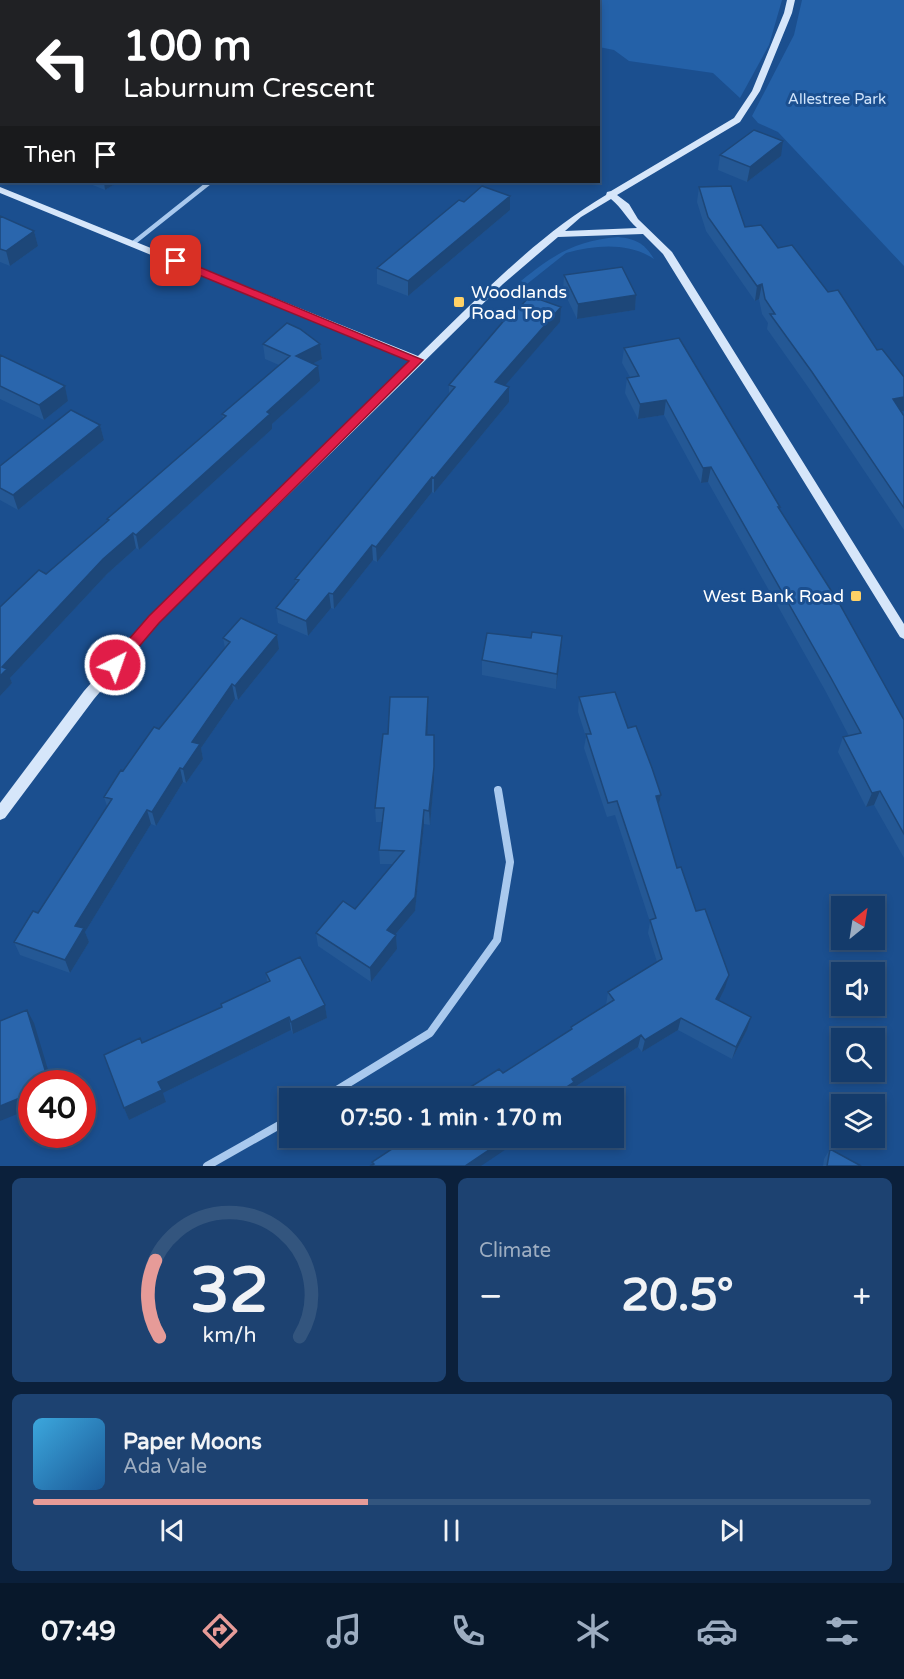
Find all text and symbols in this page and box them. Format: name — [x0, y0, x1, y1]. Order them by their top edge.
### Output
text: 100 m — [123, 21, 252, 72]
icon: left — [24, 24, 102, 102]
text: Laburnum Crescent — [123, 72, 375, 105]
park label: Allestree Park — [788, 90, 886, 108]
icon: arrive — [89, 138, 122, 171]
text: Then — [24, 142, 77, 168]
pin — [150, 235, 201, 286]
icon: arrive — [159, 244, 192, 277]
place label: Woodlands Road Top — [471, 281, 567, 324]
marker: Woodlands Road Top — [452, 295, 466, 309]
place label: West Bank Road — [703, 585, 844, 607]
marker: West Bank Road — [849, 589, 863, 603]
position arrow — [83, 633, 147, 697]
north arrow — [831, 896, 885, 950]
map controls — [831, 896, 885, 1148]
button: sound — [831, 962, 885, 1016]
button: search — [831, 1028, 885, 1082]
speed limit sign: 40 — [18, 1070, 96, 1148]
button: layers — [831, 1094, 885, 1148]
text: 07:50 · 1 min · 170 m — [341, 1105, 562, 1131]
text: Climate — [479, 1239, 551, 1263]
text: 32 — [190, 1254, 268, 1329]
text: 20.5° — [621, 1269, 734, 1323]
text: − — [479, 1277, 503, 1316]
text: + — [852, 1277, 871, 1316]
text: km/h — [202, 1322, 256, 1348]
text: Paper Moons — [123, 1429, 262, 1455]
text: Ada Vale — [123, 1455, 207, 1479]
icon: previous — [156, 1514, 189, 1547]
icon: pause — [435, 1514, 468, 1547]
icon: next — [715, 1514, 748, 1547]
icon: directions — [199, 1610, 241, 1652]
icon: music — [323, 1610, 365, 1652]
icon: phone — [447, 1610, 489, 1652]
icon: climate — [572, 1610, 614, 1652]
icon: car — [696, 1610, 738, 1652]
icon: filters — [821, 1610, 863, 1652]
text: 07:49 — [41, 1615, 116, 1648]

